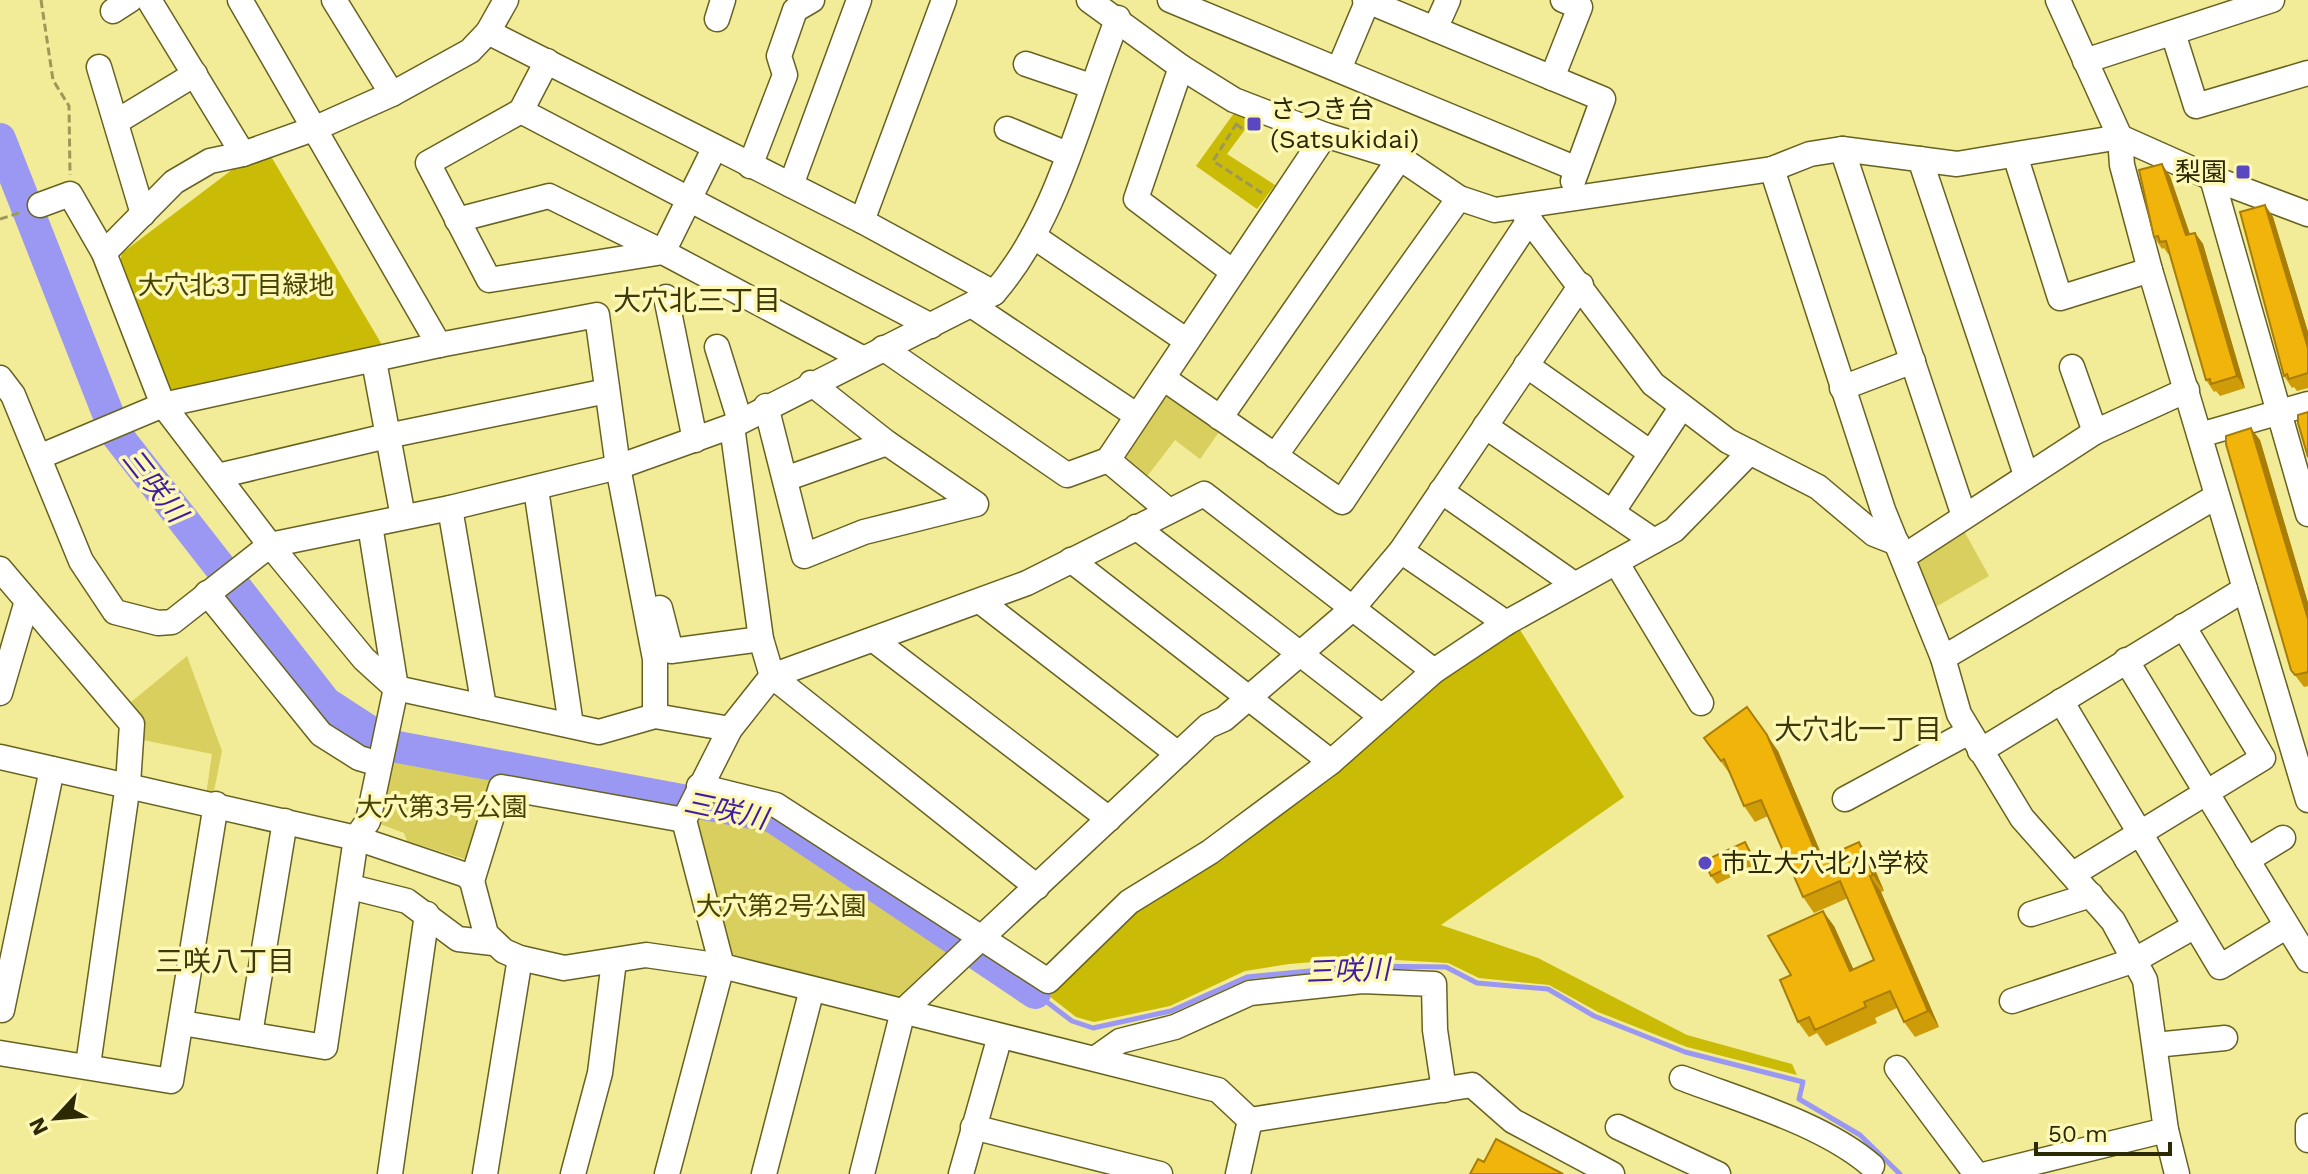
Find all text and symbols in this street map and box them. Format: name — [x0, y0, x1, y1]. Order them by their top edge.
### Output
place label: さつき台 (Satsukidai) — [1270, 94, 1419, 154]
marker: さつき台 (Satsukidai) — [1245, 115, 1263, 133]
place label: 梨園 — [2175, 157, 2227, 187]
marker: 梨園 — [2234, 163, 2252, 181]
park label: 大穴北3丁目緑地 — [137, 270, 335, 300]
district label: 大穴北三丁目 — [613, 284, 781, 317]
water label: 三咲川 — [116, 442, 195, 531]
district label: 大穴北一丁目 — [1774, 713, 1942, 746]
water label: 三咲川 — [681, 786, 773, 836]
park label: 大穴第3号公園 — [356, 792, 528, 822]
place label: 市立大穴北小学校 — [1721, 848, 1929, 878]
marker: 市立大穴北小学校 — [1696, 854, 1714, 872]
park label: 大穴第2号公園 — [695, 891, 867, 921]
district label: 三咲八丁目 — [155, 945, 295, 978]
water label: 三咲川 — [1305, 952, 1394, 988]
north arrow — [16, 1078, 96, 1158]
scale bar — [2036, 1106, 2170, 1156]
text: N — [24, 1114, 53, 1139]
text: 50 m — [2048, 1120, 2108, 1148]

